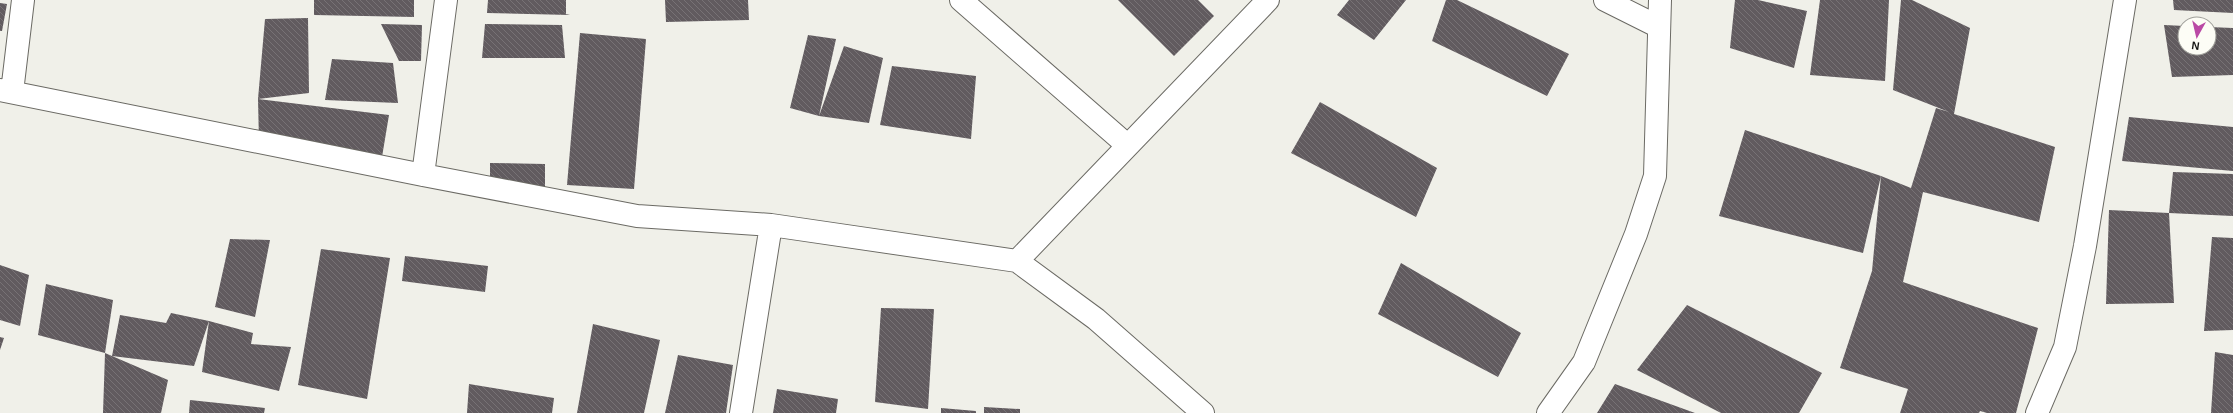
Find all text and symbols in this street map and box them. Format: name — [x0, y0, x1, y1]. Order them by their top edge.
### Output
north arrow — [2177, 16, 2217, 56]
text: N — [2191, 39, 2200, 52]

